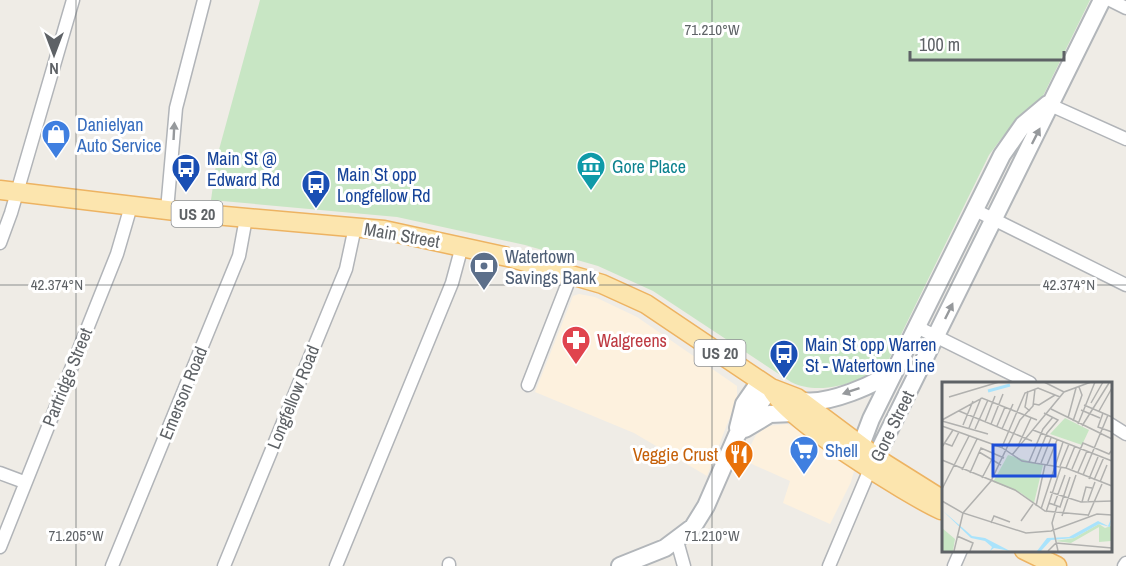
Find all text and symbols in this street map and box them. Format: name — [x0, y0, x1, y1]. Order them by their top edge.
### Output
text: 71.210°W — [684, 19, 740, 40]
north arrow — [24, 24, 84, 84]
scale bar — [910, 24, 1064, 62]
text: 100 m — [919, 32, 960, 57]
text: N — [49, 58, 59, 80]
place label: Danielyan Auto Service — [76, 112, 162, 158]
shop icon: Danielyan Auto Service — [40, 118, 72, 160]
one-way arrow — [170, 122, 179, 141]
one-way arrow — [1031, 128, 1041, 145]
place label: Main St @ Edward Rd — [207, 146, 280, 192]
museum icon: Gore Place — [575, 150, 607, 192]
bus stop icon: Main St @ Edward Rd — [170, 152, 202, 194]
place label: Gore Place — [612, 154, 686, 179]
place label: Main St opp Longfellow Rd — [337, 162, 431, 208]
bus stop icon: Main St opp Longfellow Rd — [300, 168, 332, 210]
road number: US 20 — [172, 201, 222, 227]
street label: Main Street — [362, 216, 442, 254]
place label: Watertown Savings Bank — [505, 244, 597, 290]
bank icon: Watertown Savings Bank — [468, 250, 500, 292]
text: 42.374°N — [31, 274, 83, 295]
text: 42.374°N — [1043, 274, 1095, 295]
one-way arrow — [944, 302, 954, 319]
street label: Partridge Street — [36, 324, 98, 430]
pharmacy icon: Walgreens — [560, 324, 592, 366]
place label: Walgreens — [597, 328, 667, 353]
place label: Main St opp Warren St - Watertown Line — [805, 332, 937, 378]
bus stop icon: Main St opp Warren St - Watertown Line — [768, 338, 800, 380]
road number: US 20 — [694, 340, 746, 366]
street label: Longfellow Road — [261, 341, 325, 453]
street label: Emerson Road — [153, 343, 213, 443]
inset map — [942, 382, 1111, 551]
one-way arrow — [842, 386, 860, 396]
street label: Gore Street — [864, 386, 920, 466]
supermarket icon: Shell — [788, 434, 820, 476]
restaurant icon: Veggie Crust — [723, 438, 755, 480]
place label: Shell — [825, 438, 858, 463]
place label: Veggie Crust — [633, 442, 718, 467]
text: 71.205°W — [48, 525, 104, 546]
text: 71.210°W — [684, 525, 740, 546]

